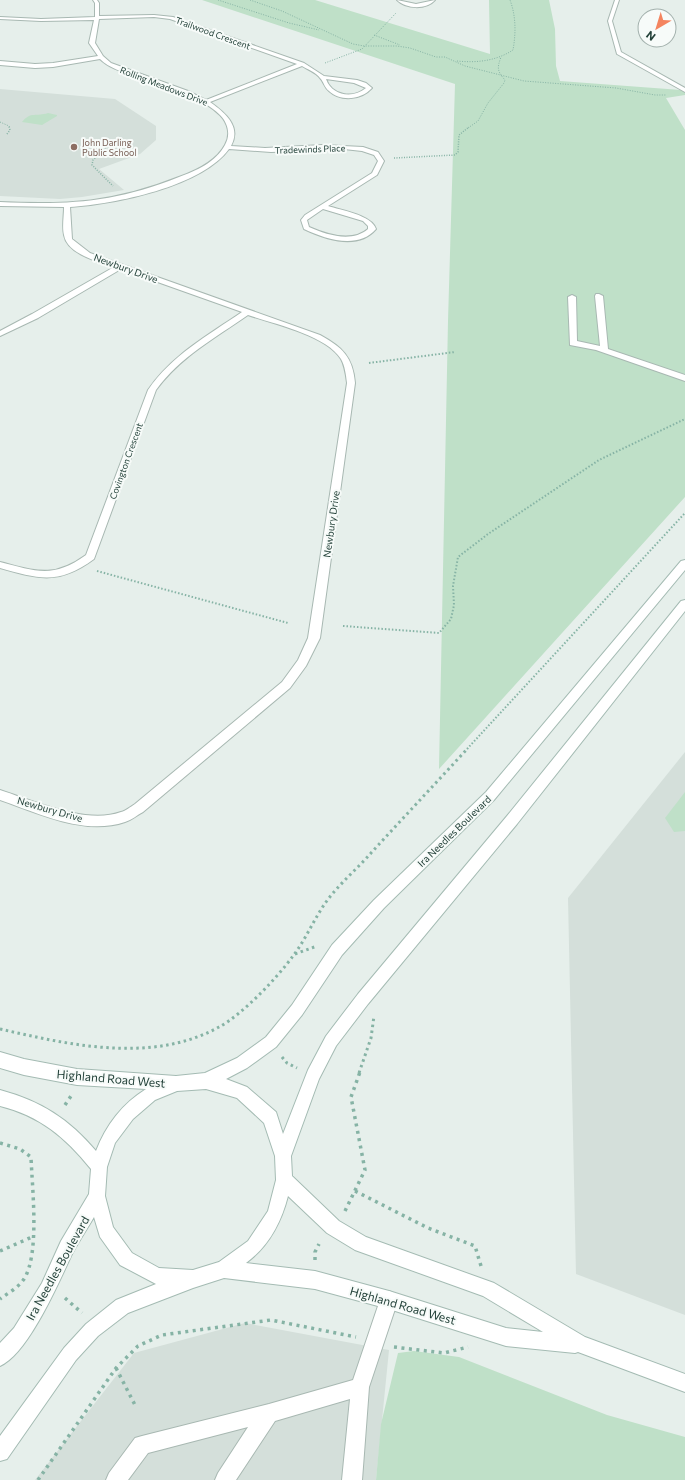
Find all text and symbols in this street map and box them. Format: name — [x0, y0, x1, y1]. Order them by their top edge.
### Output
north arrow — [637, 8, 677, 48]
street label: Trailwood Crescent — [174, 14, 252, 52]
text: N — [643, 29, 658, 44]
street label: Rolling Meadows Drive — [119, 64, 210, 108]
place label: John Darling Public School — [82, 137, 137, 158]
marker: John Darling Public School — [69, 142, 79, 152]
street label: Tradewinds Place — [275, 142, 346, 156]
street label: Newbury Drive — [92, 251, 160, 285]
street label: Covington Crescent — [107, 421, 145, 501]
street label: Newbury Drive — [320, 490, 342, 558]
street label: Ira Needles Boulevard — [415, 793, 493, 869]
street label: Newbury Drive — [16, 794, 84, 824]
street label: Highland Road West — [56, 1066, 166, 1090]
street label: Ira Needles Boulevard — [23, 1213, 92, 1323]
street label: Highland Road West — [349, 1283, 458, 1327]

